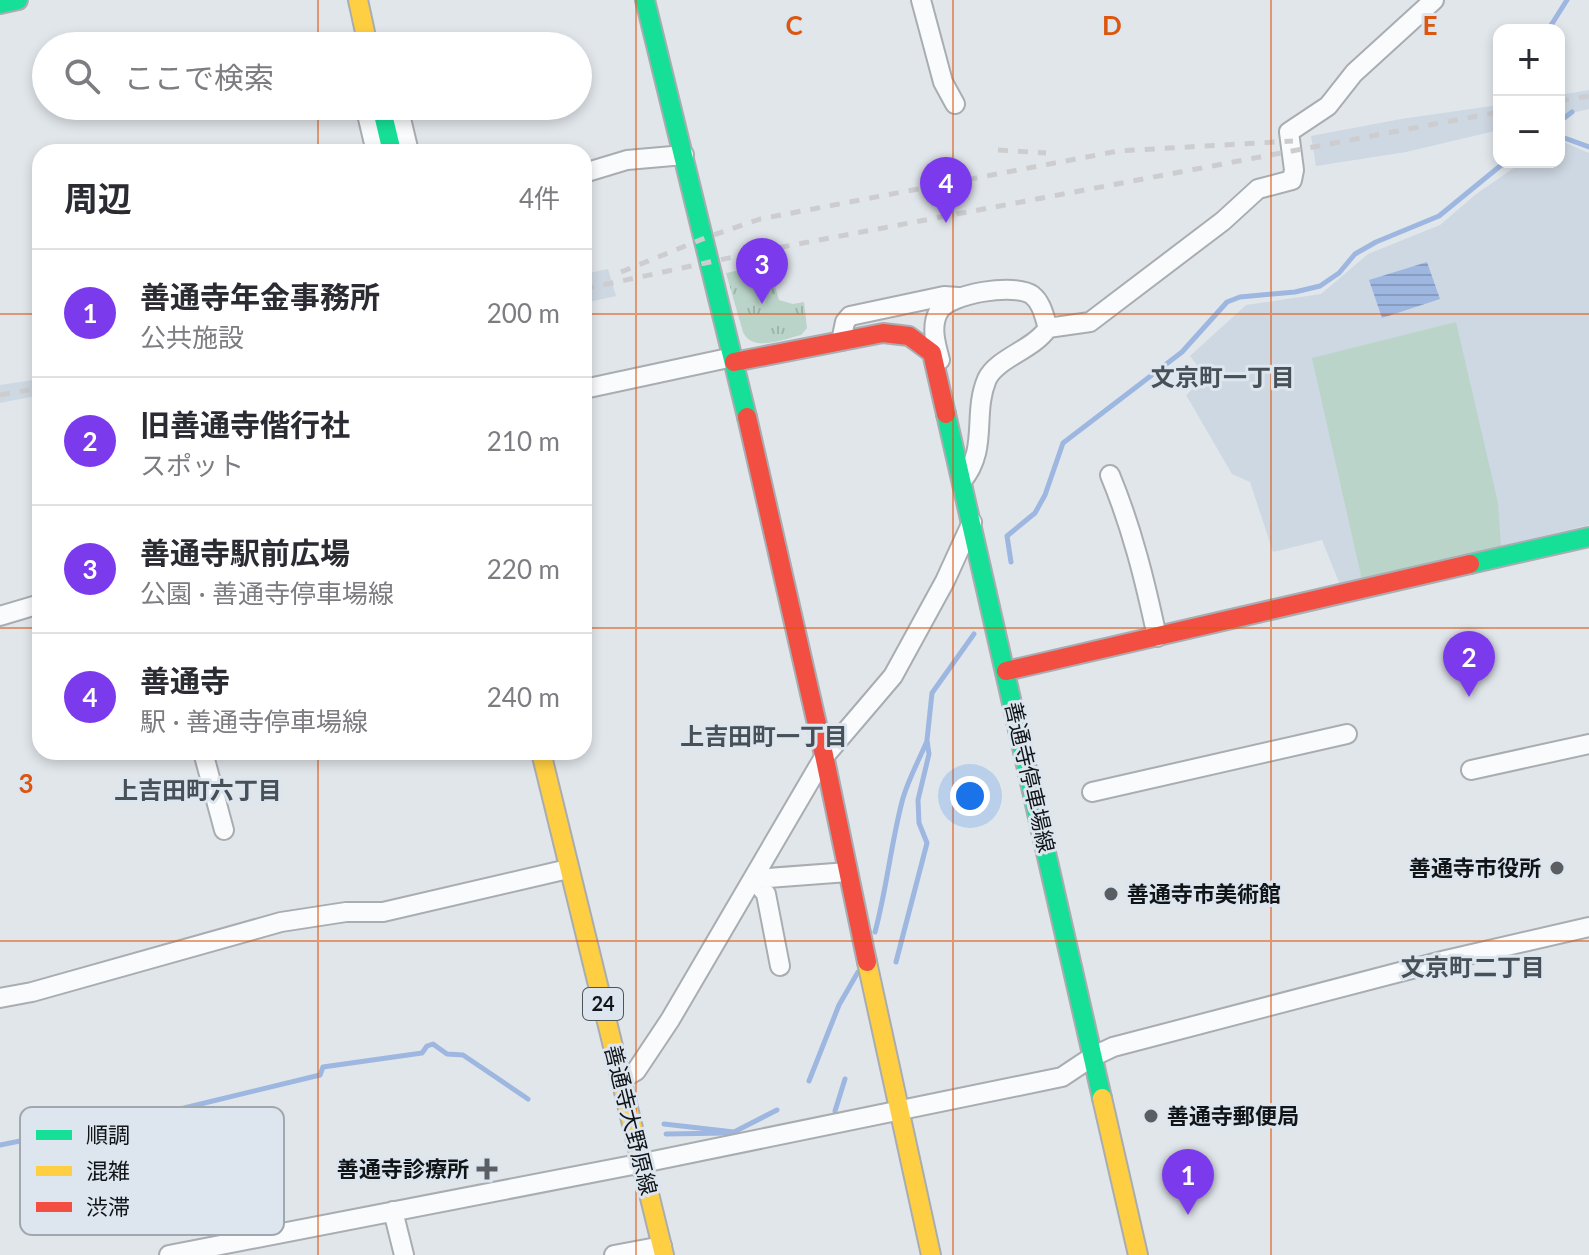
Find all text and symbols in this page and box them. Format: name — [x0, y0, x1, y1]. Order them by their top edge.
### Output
text: C — [785, 9, 803, 41]
text: D — [1102, 9, 1122, 41]
text: E — [1423, 9, 1437, 41]
map controls — [1493, 24, 1565, 168]
button: + — [1493, 24, 1565, 96]
search box — [32, 32, 592, 120]
icon: search — [60, 54, 104, 98]
text: ここで検索 — [124, 59, 274, 95]
button: − — [1493, 96, 1565, 168]
pin: 4 — [920, 157, 972, 223]
text: 周辺 — [64, 177, 132, 218]
text: 4件 — [519, 182, 560, 214]
pin: 3 — [736, 238, 788, 304]
text: 善通寺年金事務所 — [140, 278, 380, 314]
text: 1 — [82, 297, 98, 329]
text: 200 m — [487, 297, 560, 329]
text: 公共施設 — [140, 321, 244, 353]
district label: 文京町一丁目 — [1151, 362, 1295, 391]
text: 旧善通寺偕行社 — [140, 406, 350, 442]
text: 2 — [82, 425, 98, 457]
text: 210 m — [487, 425, 560, 457]
text: スポット — [140, 449, 244, 481]
text: 善通寺駅前広場 — [140, 534, 350, 570]
text: 3 — [82, 553, 98, 585]
text: 220 m — [487, 553, 560, 585]
text: 公園 · 善通寺停車場線 — [140, 577, 394, 609]
pin: 2 — [1443, 631, 1495, 697]
text: 善通寺 — [140, 662, 230, 698]
text: 4 — [82, 681, 98, 713]
text: 240 m — [487, 681, 560, 713]
street label: 善通寺停車場線 — [1000, 699, 1061, 855]
text: 駅 · 善通寺停車場線 — [140, 705, 368, 737]
district label: 上吉田町一丁目 — [680, 721, 848, 750]
text: 3 — [18, 767, 34, 799]
district label: 上吉田町六丁目 — [114, 775, 282, 804]
your location — [950, 776, 990, 816]
place label: 善通寺市役所 — [1409, 854, 1541, 881]
marker: 善通寺市役所 — [1548, 859, 1566, 877]
place label: 善通寺市美術館 — [1127, 880, 1281, 907]
marker: 善通寺市美術館 — [1102, 885, 1120, 903]
district label: 文京町二丁目 — [1401, 952, 1545, 981]
road number: 24 — [583, 988, 623, 1020]
street label: 善通寺大野原線 — [600, 1042, 663, 1198]
place label: 善通寺郵便局 — [1167, 1102, 1299, 1129]
legend — [20, 1107, 284, 1235]
marker: 善通寺郵便局 — [1142, 1107, 1160, 1125]
text: 順調 — [86, 1121, 130, 1148]
pin: 1 — [1162, 1149, 1214, 1215]
place label: 善通寺診療所 — [337, 1155, 469, 1182]
text: 混雑 — [86, 1157, 130, 1184]
marker: 善通寺診療所 — [476, 1158, 498, 1180]
text: 渋滞 — [86, 1193, 130, 1220]

